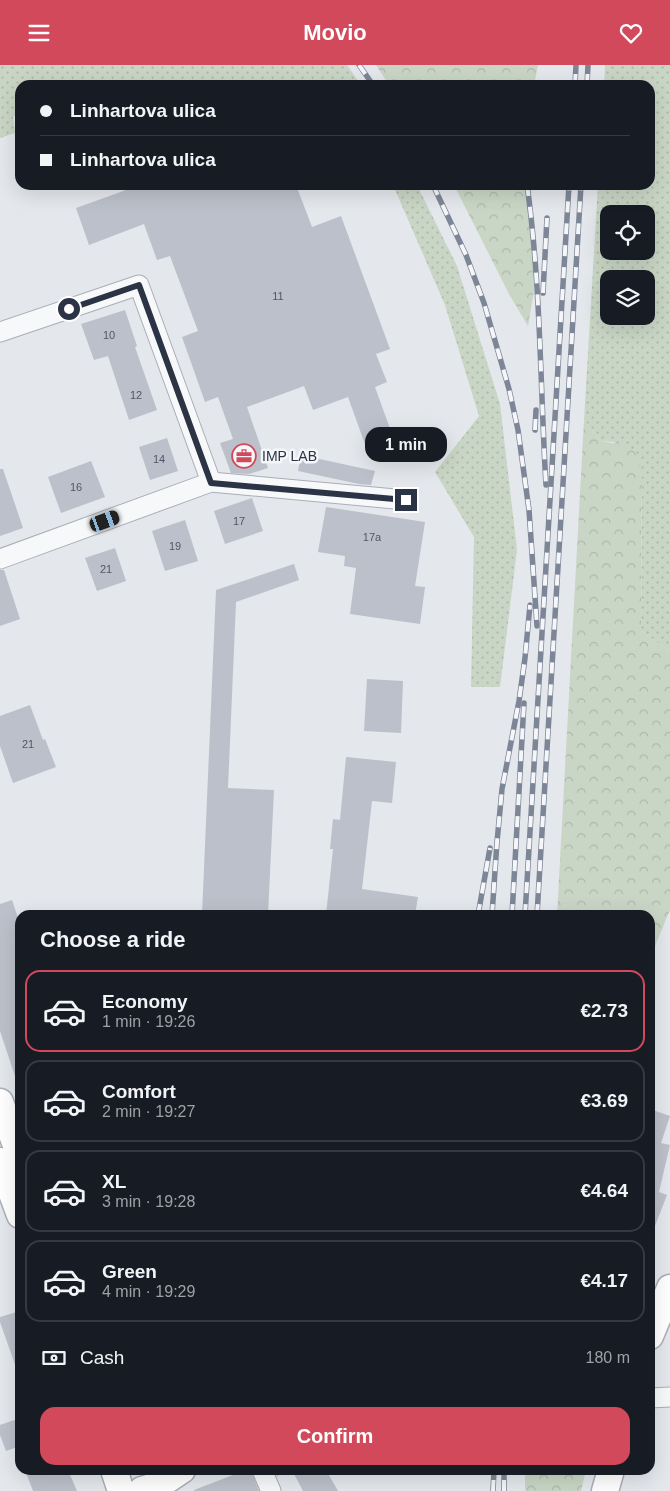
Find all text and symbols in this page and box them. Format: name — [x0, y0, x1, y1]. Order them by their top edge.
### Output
icon: menu — [25, 19, 53, 47]
icon: heart — [617, 19, 645, 47]
text: Movio — [303, 20, 367, 45]
text: Linhartova ulica — [70, 100, 216, 121]
text: Linhartova ulica — [70, 149, 216, 170]
map controls — [600, 205, 655, 325]
button: locate — [600, 205, 655, 260]
button: layers — [600, 270, 655, 325]
house number: 11 — [272, 290, 284, 302]
route start — [58, 298, 80, 320]
house number: 10 — [103, 329, 115, 341]
house number: 12 — [130, 389, 142, 401]
callout: 1 min — [365, 427, 447, 463]
text: 1 min — [385, 436, 427, 453]
office icon: IMP LAB — [231, 443, 257, 469]
place label: IMP LAB — [262, 448, 317, 464]
house number: 14 — [153, 453, 165, 465]
house number: 16 — [70, 481, 82, 493]
route end — [395, 489, 417, 511]
car — [88, 509, 121, 533]
house number: 17 — [233, 515, 245, 527]
house number: 17a — [363, 531, 382, 543]
house number: 19 — [169, 540, 181, 552]
house number: 21 — [100, 563, 112, 575]
house number: 21 — [22, 738, 34, 750]
text: Choose a ride — [40, 927, 185, 952]
icon: car — [42, 989, 87, 1034]
text: Economy — [102, 991, 188, 1012]
text: €2.73 — [580, 1000, 628, 1021]
text: 1 min · 19:26 — [102, 1013, 195, 1030]
icon: car — [42, 1079, 87, 1124]
text: Comfort — [102, 1081, 176, 1102]
text: €3.69 — [580, 1090, 628, 1111]
text: 2 min · 19:27 — [102, 1103, 195, 1120]
icon: car — [42, 1169, 87, 1214]
text: XL — [102, 1171, 126, 1192]
text: €4.64 — [580, 1180, 628, 1201]
text: 3 min · 19:28 — [102, 1193, 195, 1210]
icon: car — [42, 1259, 87, 1304]
text: Green — [102, 1261, 157, 1282]
text: €4.17 — [580, 1270, 628, 1291]
text: 4 min · 19:29 — [102, 1283, 195, 1300]
icon: cash — [40, 1344, 68, 1372]
text: Cash — [80, 1347, 124, 1368]
text: 180 m — [586, 1349, 630, 1366]
button: Confirm — [40, 1407, 630, 1465]

